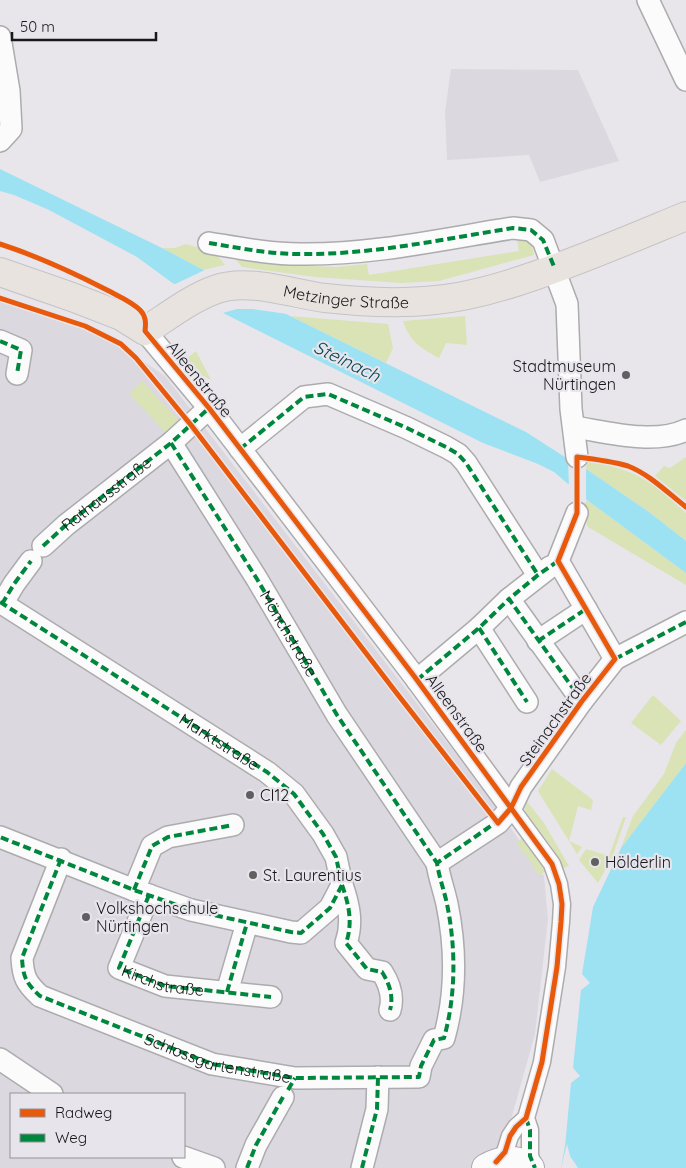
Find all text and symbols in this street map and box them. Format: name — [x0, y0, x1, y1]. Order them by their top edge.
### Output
scale bar — [12, 10, 156, 42]
text: 50 m — [20, 17, 55, 36]
street label: Metzinger Straße — [282, 280, 409, 312]
water label: Steinach — [310, 335, 385, 387]
street label: Alleenstraße — [163, 337, 237, 421]
place label: Stadtmuseum Nürtingen — [513, 356, 616, 394]
marker: Stadtmuseum Nürtingen — [620, 369, 632, 381]
street label: Rathausstraße — [57, 452, 155, 535]
street label: Mönchstraße — [256, 587, 322, 680]
street label: Steinachstraße — [514, 668, 596, 770]
street label: Alleenstraße — [422, 670, 492, 756]
street label: Marktstraße — [176, 709, 263, 774]
place label: CI12 — [260, 785, 289, 805]
marker: CI12 — [244, 789, 256, 801]
place label: Hölderlin — [605, 852, 671, 872]
marker: Hölderlin — [589, 856, 601, 868]
place label: St. Laurentius — [263, 865, 361, 885]
marker: St. Laurentius — [247, 869, 259, 881]
place label: Volkshochschule Nürtingen — [96, 898, 218, 936]
marker: Volkshochschule Nürtingen — [80, 911, 92, 923]
street label: Kirchstraße — [119, 960, 205, 1000]
street label: Schlossgartenstraße — [142, 1028, 292, 1087]
legend — [10, 1093, 185, 1158]
text: Radweg — [55, 1103, 112, 1122]
text: Weg — [55, 1128, 87, 1147]

